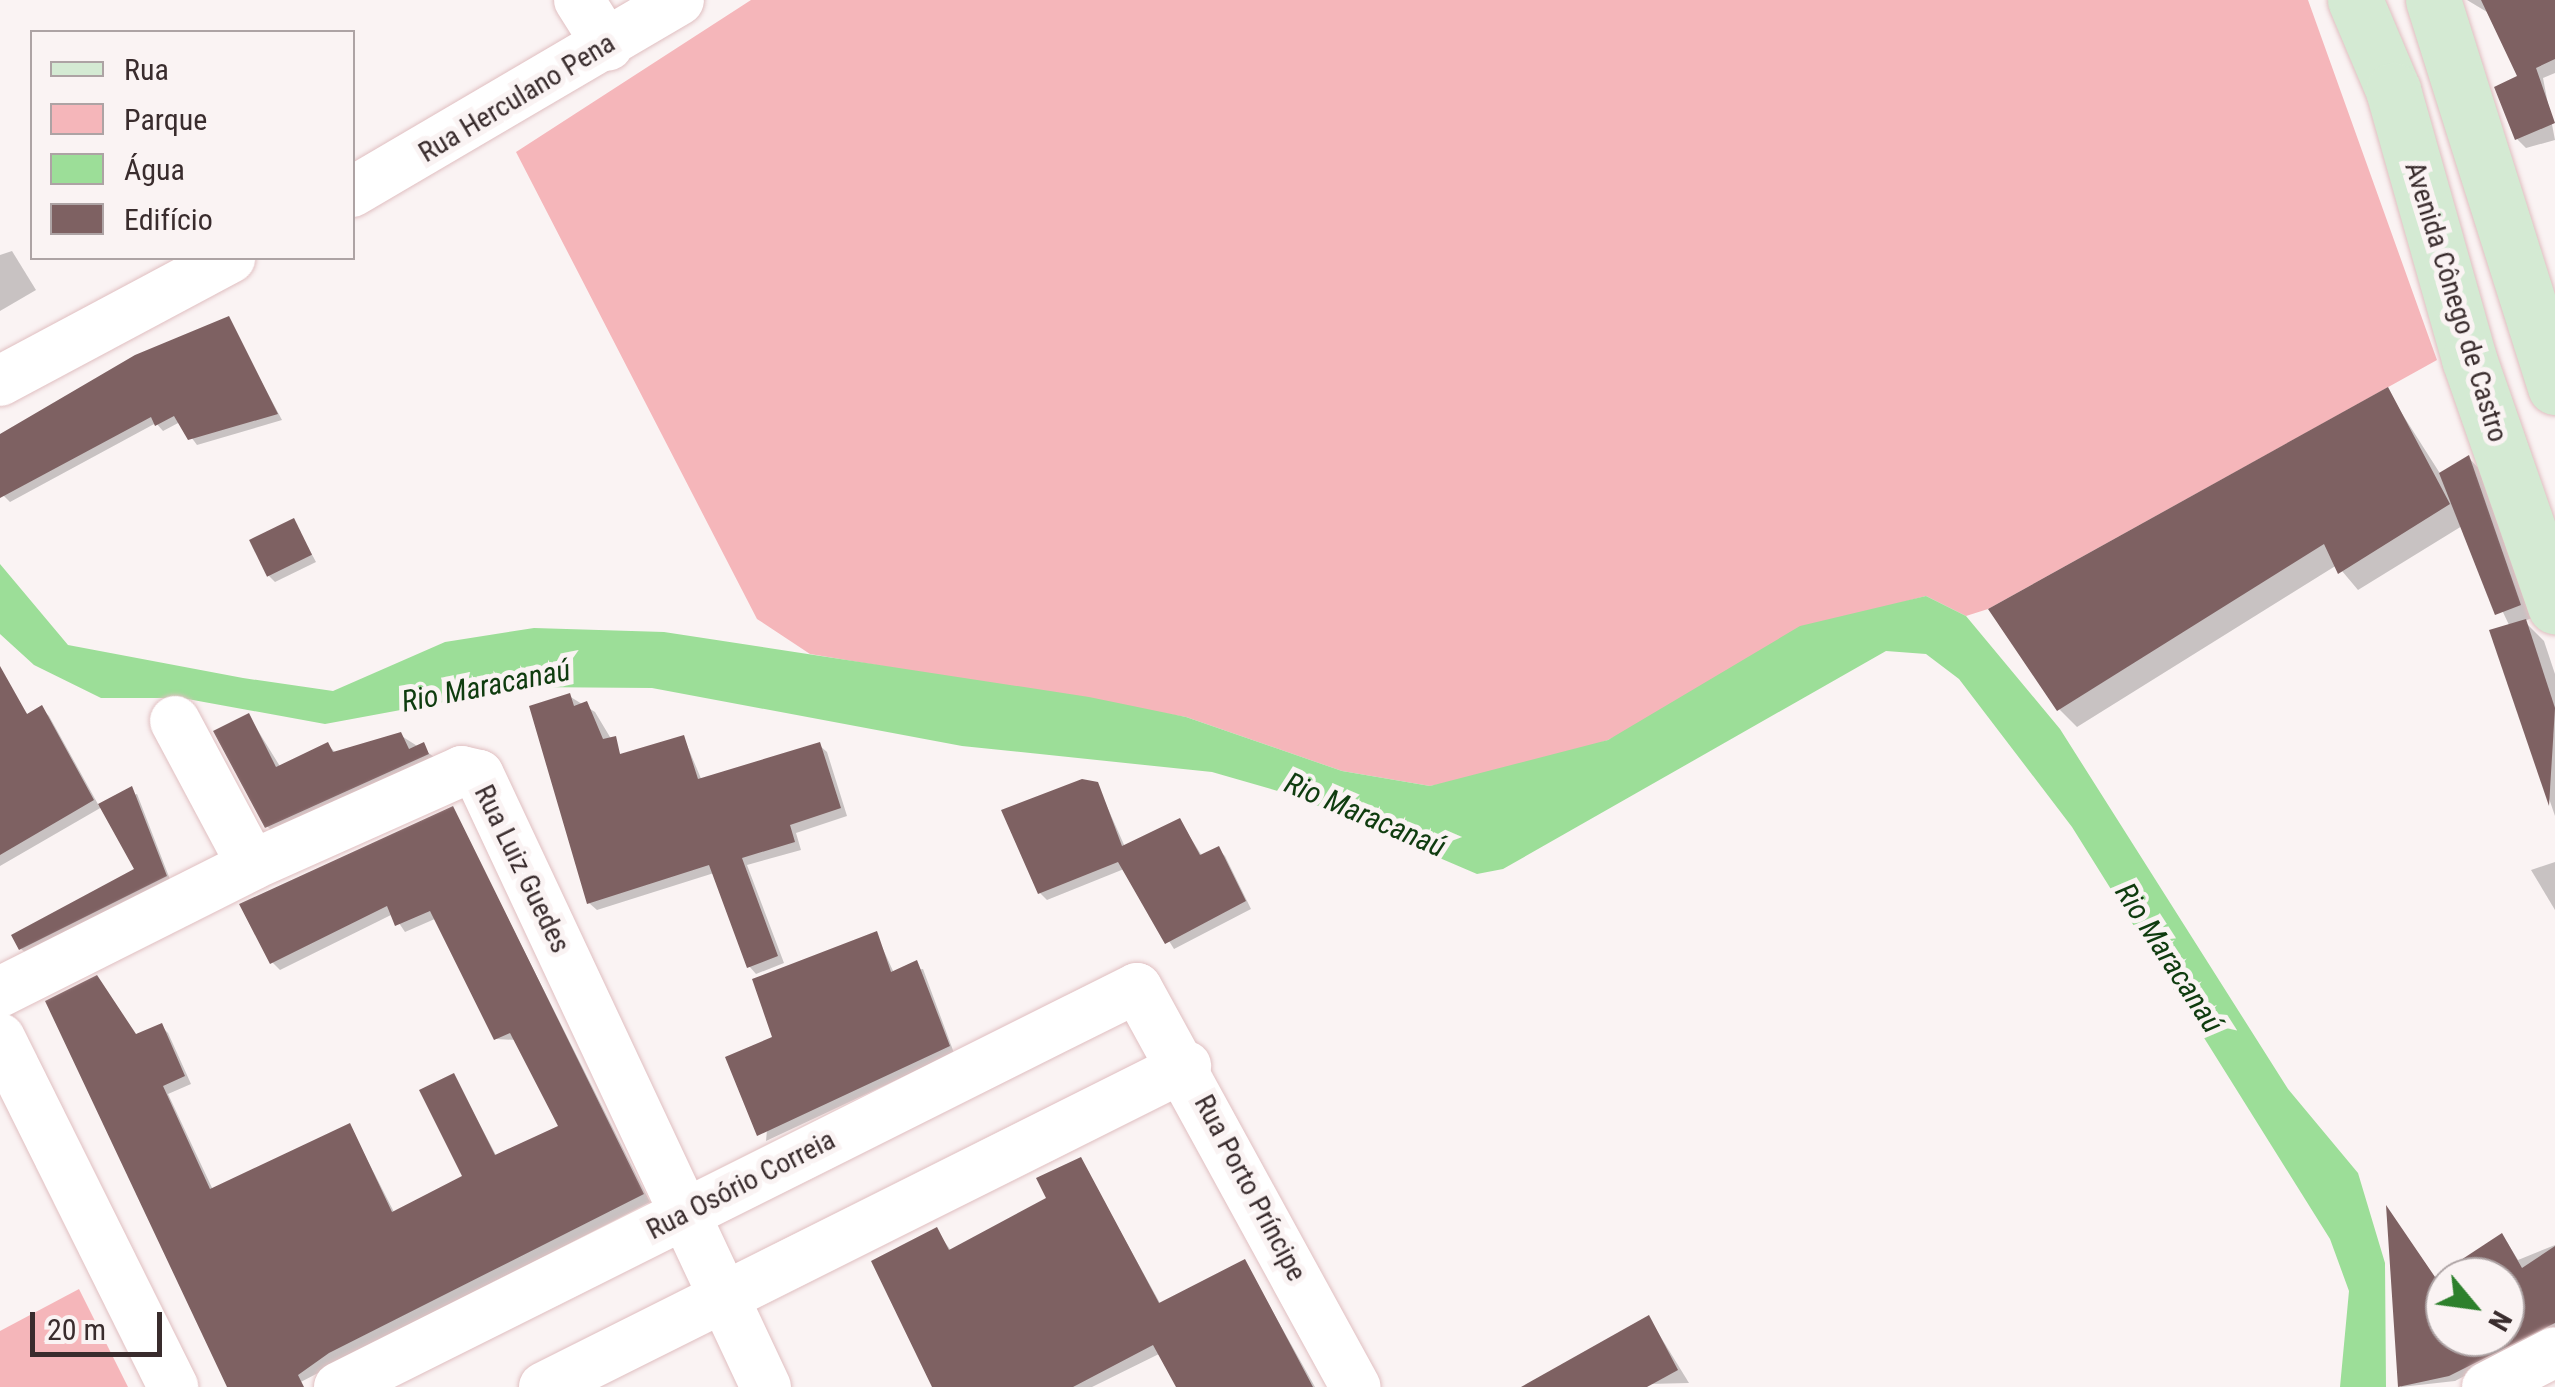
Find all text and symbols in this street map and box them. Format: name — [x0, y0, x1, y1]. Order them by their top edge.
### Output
street label: Rua Herculano Pena — [413, 26, 621, 170]
legend — [30, 30, 355, 260]
text: Rua — [124, 52, 169, 87]
text: Parque — [124, 102, 207, 137]
text: Água — [124, 152, 185, 187]
street label: Avenida Cônego de Castro — [2397, 158, 2515, 446]
text: Edifício — [124, 202, 213, 237]
water label: Rio Maracanaú — [399, 652, 573, 720]
water label: Rio Maracanaú — [1279, 765, 1451, 865]
street label: Rua Luiz Guedes — [467, 780, 577, 958]
water label: Rio Maracanaú — [2107, 876, 2231, 1040]
street label: Rua Porto Príncipe — [1187, 1089, 1313, 1287]
street label: Rua Osório Correia — [641, 1123, 841, 1247]
north arrow — [2425, 1257, 2525, 1357]
scale bar — [35, 1292, 168, 1354]
text: N — [2481, 1305, 2519, 1336]
text: 20 m — [47, 1312, 106, 1347]

